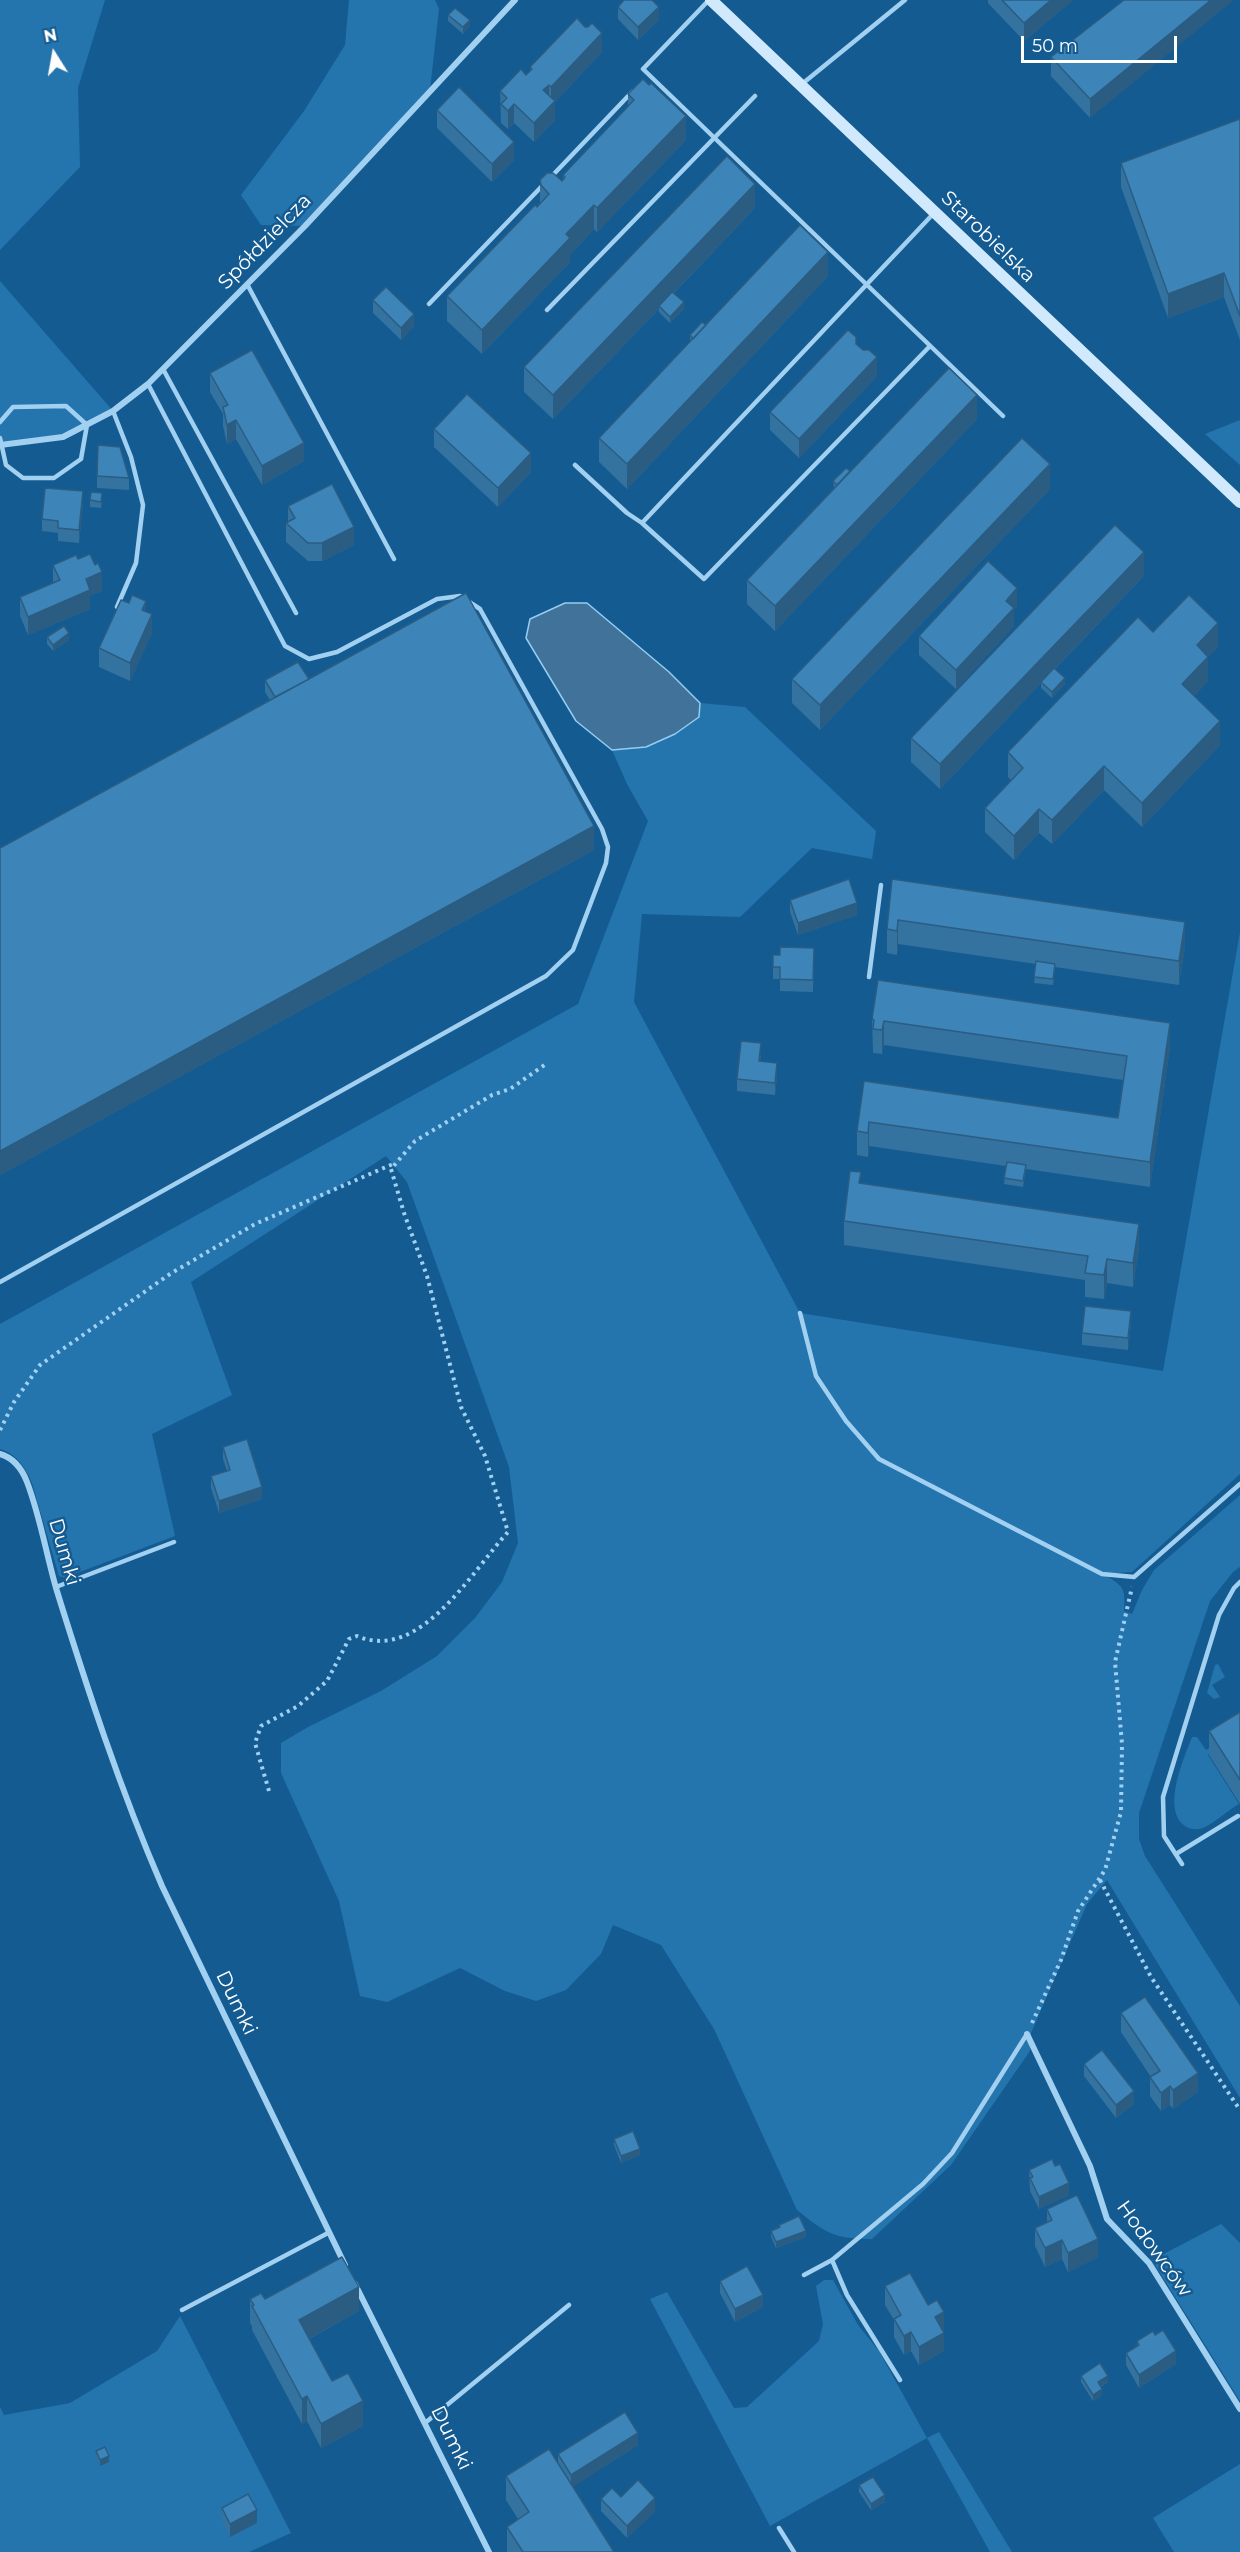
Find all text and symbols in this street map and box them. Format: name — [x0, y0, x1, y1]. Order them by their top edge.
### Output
north arrow — [24, 24, 84, 84]
scale bar — [1024, 24, 1180, 62]
text: N — [42, 25, 59, 46]
text: 50 m — [1032, 35, 1078, 57]
street label: Starobielska — [936, 186, 1040, 288]
street label: Spółdzielcza — [213, 189, 317, 295]
street label: Dumki — [43, 1516, 85, 1588]
street label: Dumki — [210, 1967, 262, 2039]
street label: Hodowców — [1111, 2196, 1197, 2302]
street label: Dumki — [425, 2402, 477, 2474]

